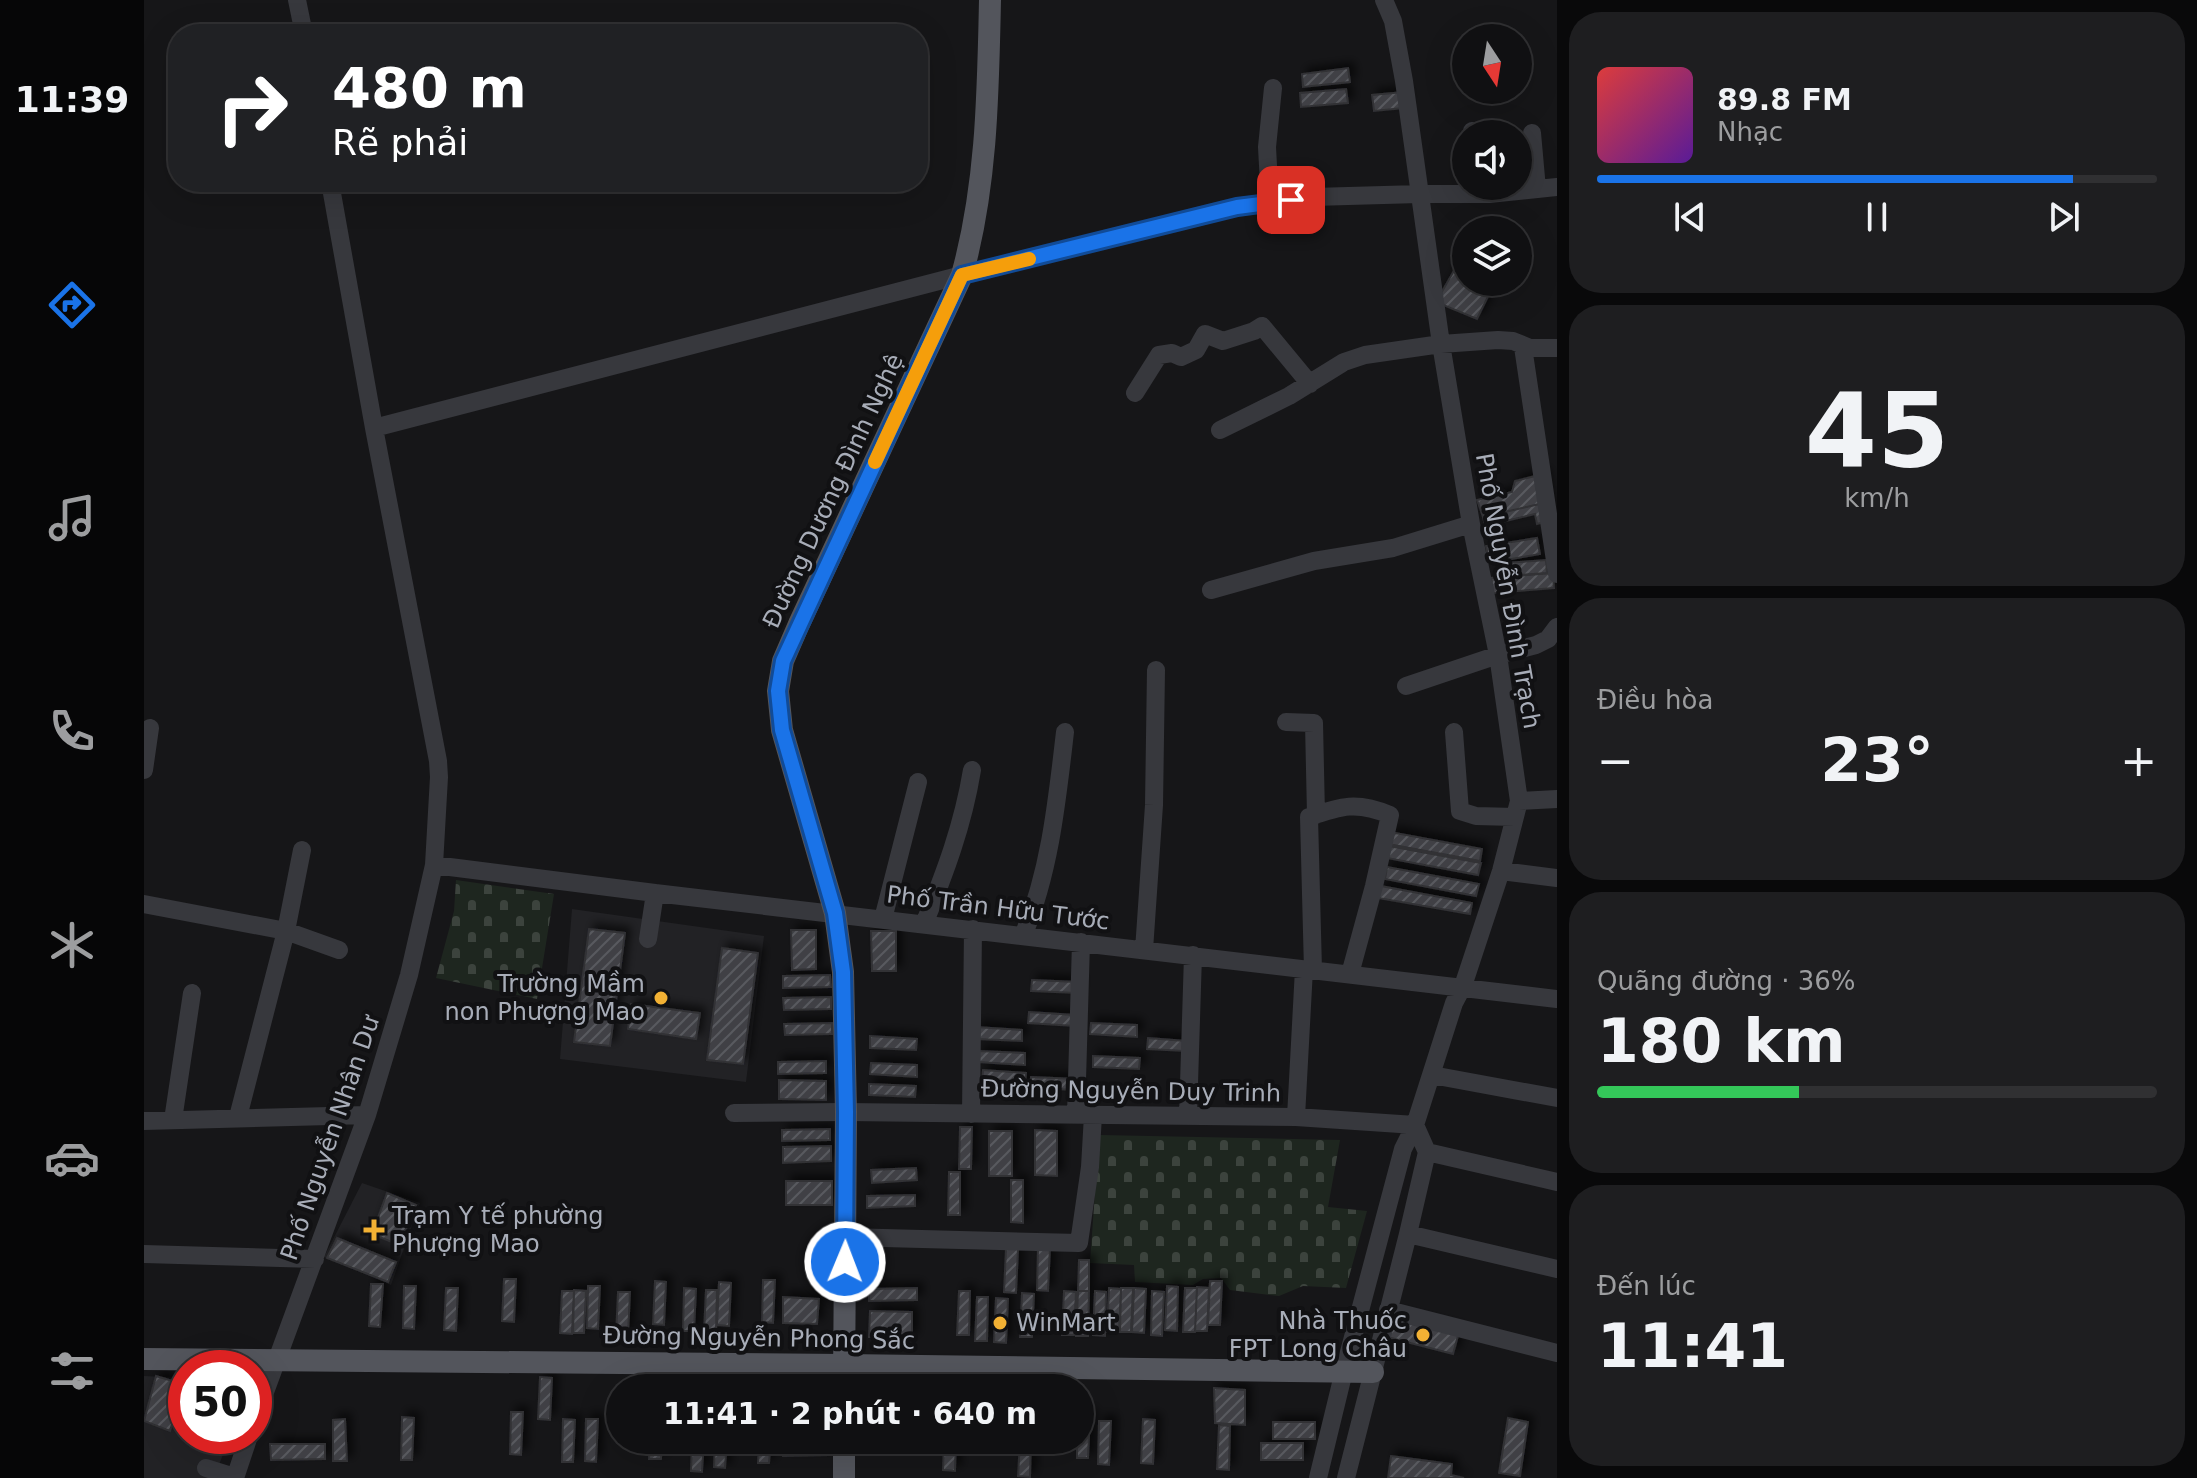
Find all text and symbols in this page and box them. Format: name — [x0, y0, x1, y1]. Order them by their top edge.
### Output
north arrow — [1452, 24, 1532, 104]
map controls — [1452, 24, 1532, 296]
text: 480 m — [332, 55, 527, 120]
icon: right — [200, 56, 304, 160]
text: 11:39 — [15, 79, 129, 120]
text: 89.8 FM — [1717, 82, 1852, 117]
text: Nhạc — [1717, 117, 1783, 147]
button: sound — [1452, 120, 1532, 200]
text: Rẽ phải — [332, 122, 468, 163]
pin — [1257, 166, 1325, 234]
icon: arrive — [1269, 178, 1313, 222]
icon: previous — [1668, 195, 1712, 239]
icon: pause — [1855, 195, 1899, 239]
icon: next — [2042, 195, 2086, 239]
button: layers — [1452, 216, 1532, 296]
icon: directions — [44, 277, 100, 333]
street label: Đường Dương Đình Nghệ — [757, 349, 909, 633]
text: 45 — [1805, 370, 1949, 492]
street label: Phố Nguyễn Đình Trạch — [1470, 451, 1547, 731]
text: km/h — [1844, 483, 1910, 513]
icon: music — [44, 490, 100, 546]
text: Điều hòa — [1597, 685, 1713, 715]
icon: phone — [44, 703, 100, 759]
text: 23° — [1820, 725, 1934, 795]
text: − — [1597, 735, 1634, 786]
text: + — [2120, 735, 2157, 786]
street label: Phố Trần Hữu Tước — [885, 880, 1111, 936]
icon: climate — [44, 917, 100, 973]
text: Quãng đường · 36% — [1597, 966, 1856, 996]
place label: Trường Mầm non Phượng Mao — [445, 970, 645, 1026]
marker: Trường Mầm non Phượng Mao — [652, 989, 670, 1007]
text: 180 km — [1597, 1006, 1846, 1076]
street label: Phố Nguyễn Nhân Dư — [274, 1010, 386, 1264]
street label: Đường Nguyễn Duy Trinh — [981, 1073, 1281, 1108]
icon: car — [44, 1130, 100, 1186]
place label: Trạm Y tế phường Phượng Mao — [391, 1202, 604, 1258]
marker: Trạm Y tế phường Phượng Mao — [363, 1219, 385, 1241]
position arrow — [803, 1220, 887, 1304]
text: Đến lúc — [1597, 1271, 1696, 1301]
place label: Nhà Thuốc FPT Long Châu — [1229, 1307, 1407, 1363]
place label: WinMart — [1016, 1309, 1116, 1337]
text: 11:41 — [1597, 1311, 1788, 1381]
marker: WinMart — [991, 1314, 1009, 1332]
street label: Đường Nguyễn Phong Sắc — [603, 1320, 915, 1355]
marker: Nhà Thuốc FPT Long Châu — [1414, 1326, 1432, 1344]
icon: filters — [44, 1343, 100, 1399]
speed limit sign: 50 — [168, 1350, 272, 1454]
text: 11:41 · 2 phút · 640 m — [663, 1396, 1037, 1431]

